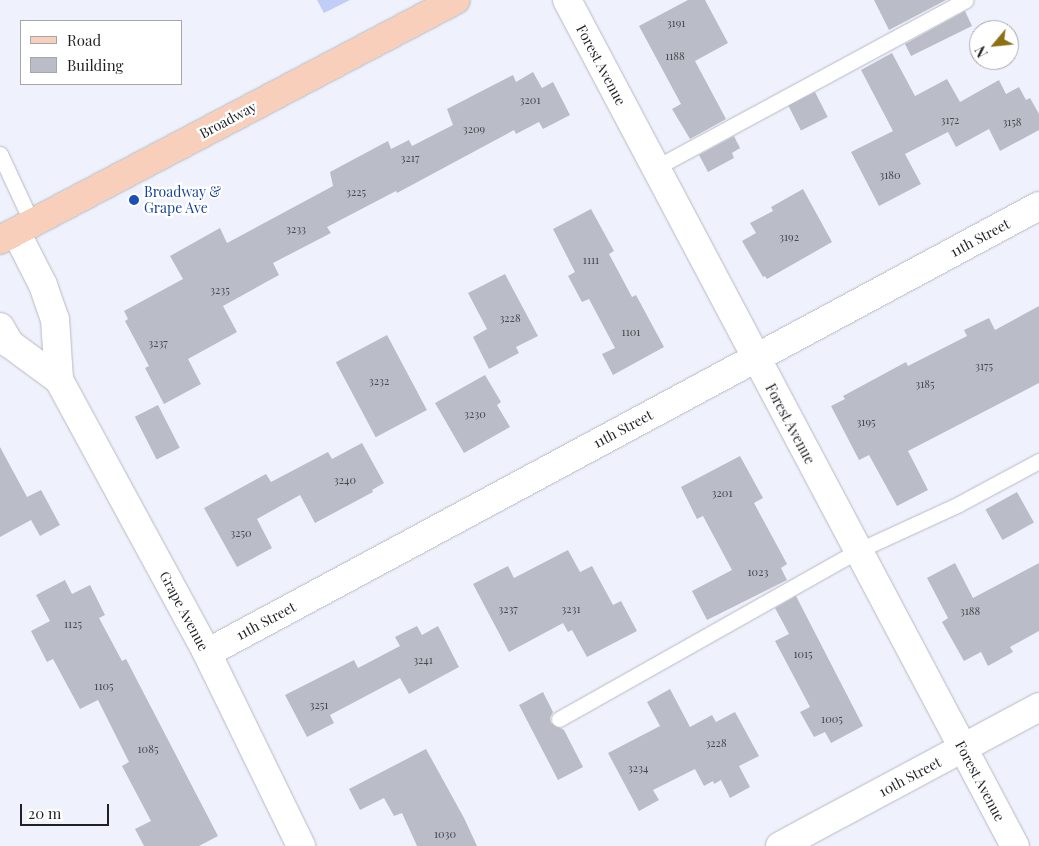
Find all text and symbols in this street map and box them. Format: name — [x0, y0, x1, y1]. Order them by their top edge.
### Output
house number: 3191 — [667, 16, 685, 30]
legend — [20, 20, 182, 85]
north arrow — [969, 20, 1019, 70]
street label: Forest Avenue — [573, 22, 629, 108]
text: Road — [67, 30, 101, 50]
text: N — [970, 43, 992, 61]
house number: 1188 — [665, 49, 685, 63]
text: Building — [67, 55, 123, 75]
house number: 3201 — [520, 93, 540, 107]
street label: Broadway — [197, 98, 259, 142]
house number: 3172 — [941, 113, 959, 127]
house number: 3158 — [1002, 115, 1022, 129]
house number: 3209 — [463, 122, 485, 136]
house number: 3217 — [401, 151, 419, 165]
house number: 3180 — [879, 168, 901, 182]
place label: Broadway & Grape Ave — [144, 184, 221, 216]
house number: 3225 — [346, 185, 366, 199]
marker: Broadway & Grape Ave — [128, 194, 140, 206]
street label: 11th Street — [948, 215, 1012, 261]
house number: 3233 — [286, 222, 306, 236]
house number: 3192 — [779, 230, 799, 244]
house number: 1111 — [583, 253, 599, 267]
house number: 3235 — [210, 283, 230, 297]
house number: 3228 — [499, 311, 521, 325]
house number: 1101 — [622, 325, 640, 339]
house number: 3237 — [148, 336, 168, 350]
house number: 3175 — [975, 359, 993, 373]
house number: 3232 — [369, 374, 389, 388]
house number: 3185 — [915, 377, 935, 391]
street label: Forest Avenue — [762, 381, 818, 467]
street label: 11th Street — [591, 406, 655, 452]
house number: 3230 — [464, 407, 486, 421]
house number: 3195 — [856, 415, 876, 429]
house number: 3240 — [334, 473, 356, 487]
house number: 3201 — [712, 486, 732, 500]
house number: 3250 — [230, 526, 252, 540]
house number: 1023 — [748, 565, 768, 579]
street label: Grape Avenue — [156, 568, 212, 654]
street label: 11th Street — [234, 598, 298, 644]
house number: 3237 — [498, 602, 518, 616]
house number: 3231 — [561, 602, 581, 616]
house number: 3188 — [960, 604, 980, 618]
house number: 1125 — [64, 617, 82, 631]
house number: 1015 — [793, 647, 813, 661]
house number: 3241 — [413, 653, 433, 667]
house number: 1105 — [94, 679, 114, 693]
house number: 3251 — [310, 698, 328, 712]
house number: 1005 — [821, 712, 843, 726]
house number: 3228 — [705, 736, 727, 750]
street label: Forest Avenue — [952, 738, 1008, 824]
house number: 1085 — [138, 742, 158, 756]
street label: 10th Street — [876, 754, 944, 800]
house number: 3234 — [628, 761, 648, 775]
scale bar — [22, 794, 111, 826]
text: 20 m — [28, 803, 61, 823]
house number: 1030 — [434, 827, 456, 841]

